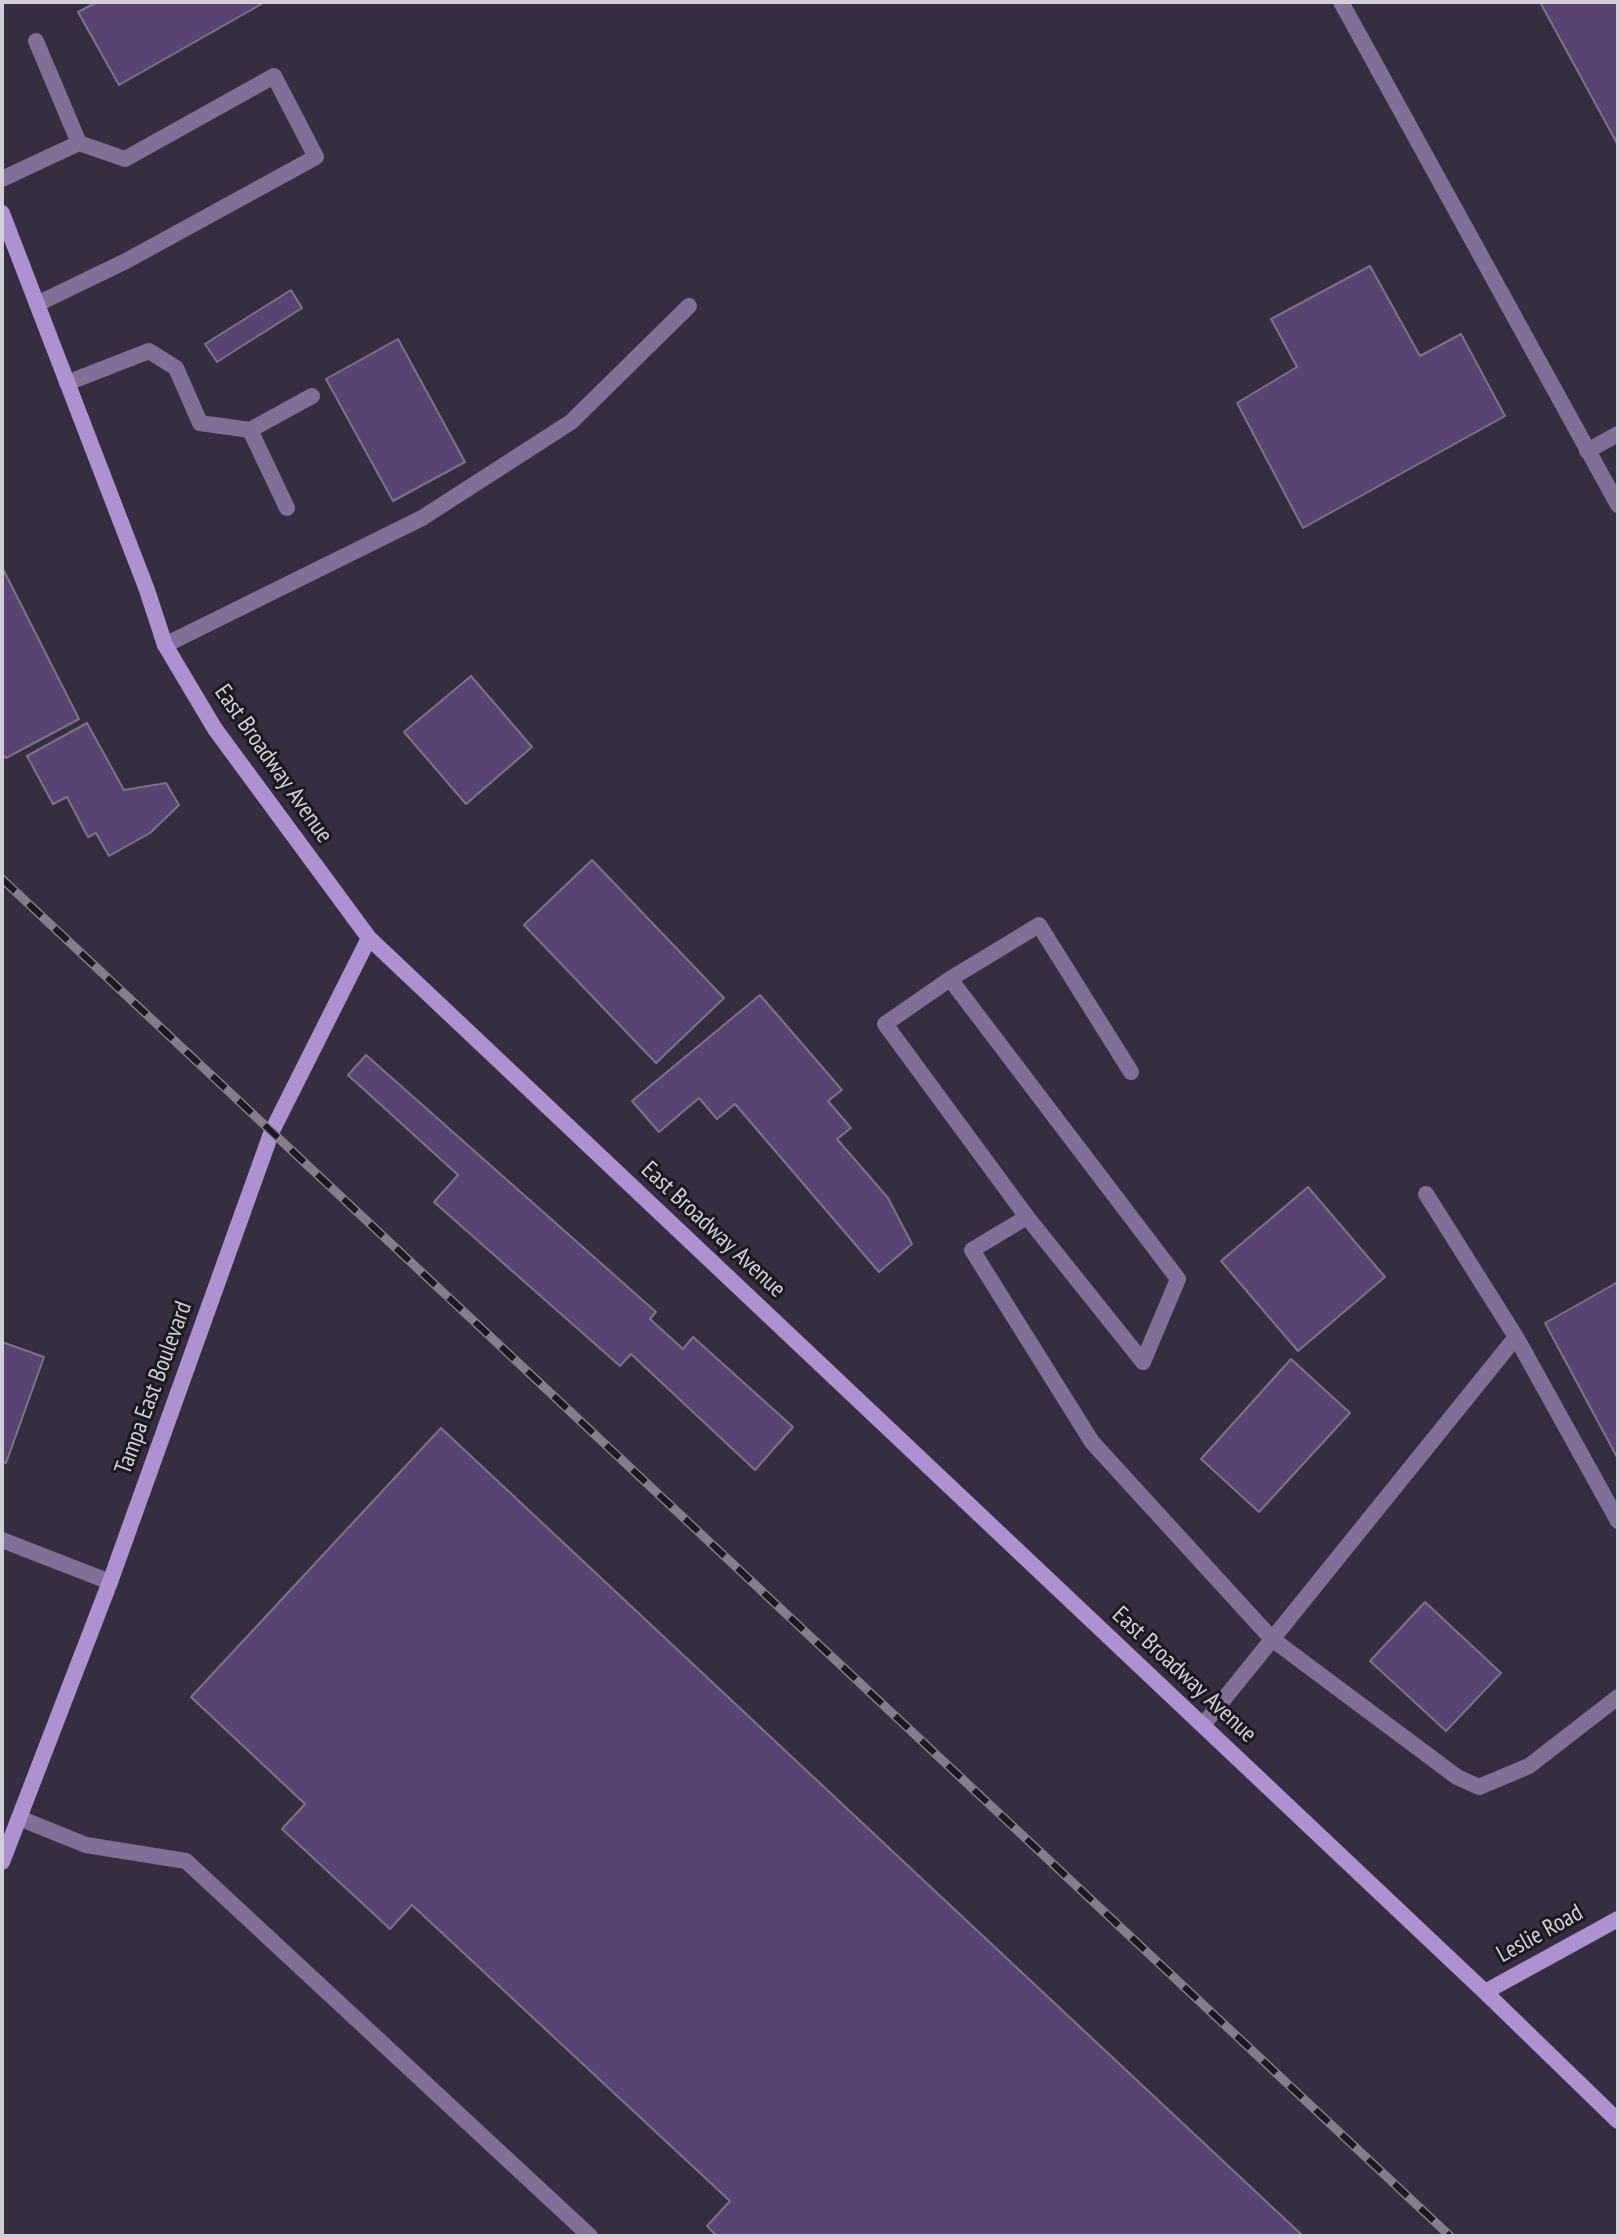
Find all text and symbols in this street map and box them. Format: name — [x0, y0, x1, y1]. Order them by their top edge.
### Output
street label: East Broadway Avenue — [208, 679, 338, 849]
street label: East Broadway Avenue — [635, 1156, 791, 1304]
street label: Tampa East Boulevard — [109, 1298, 199, 1478]
street label: East Broadway Avenue — [1106, 1601, 1262, 1749]
street label: Leslie Road — [1492, 1899, 1588, 1969]

